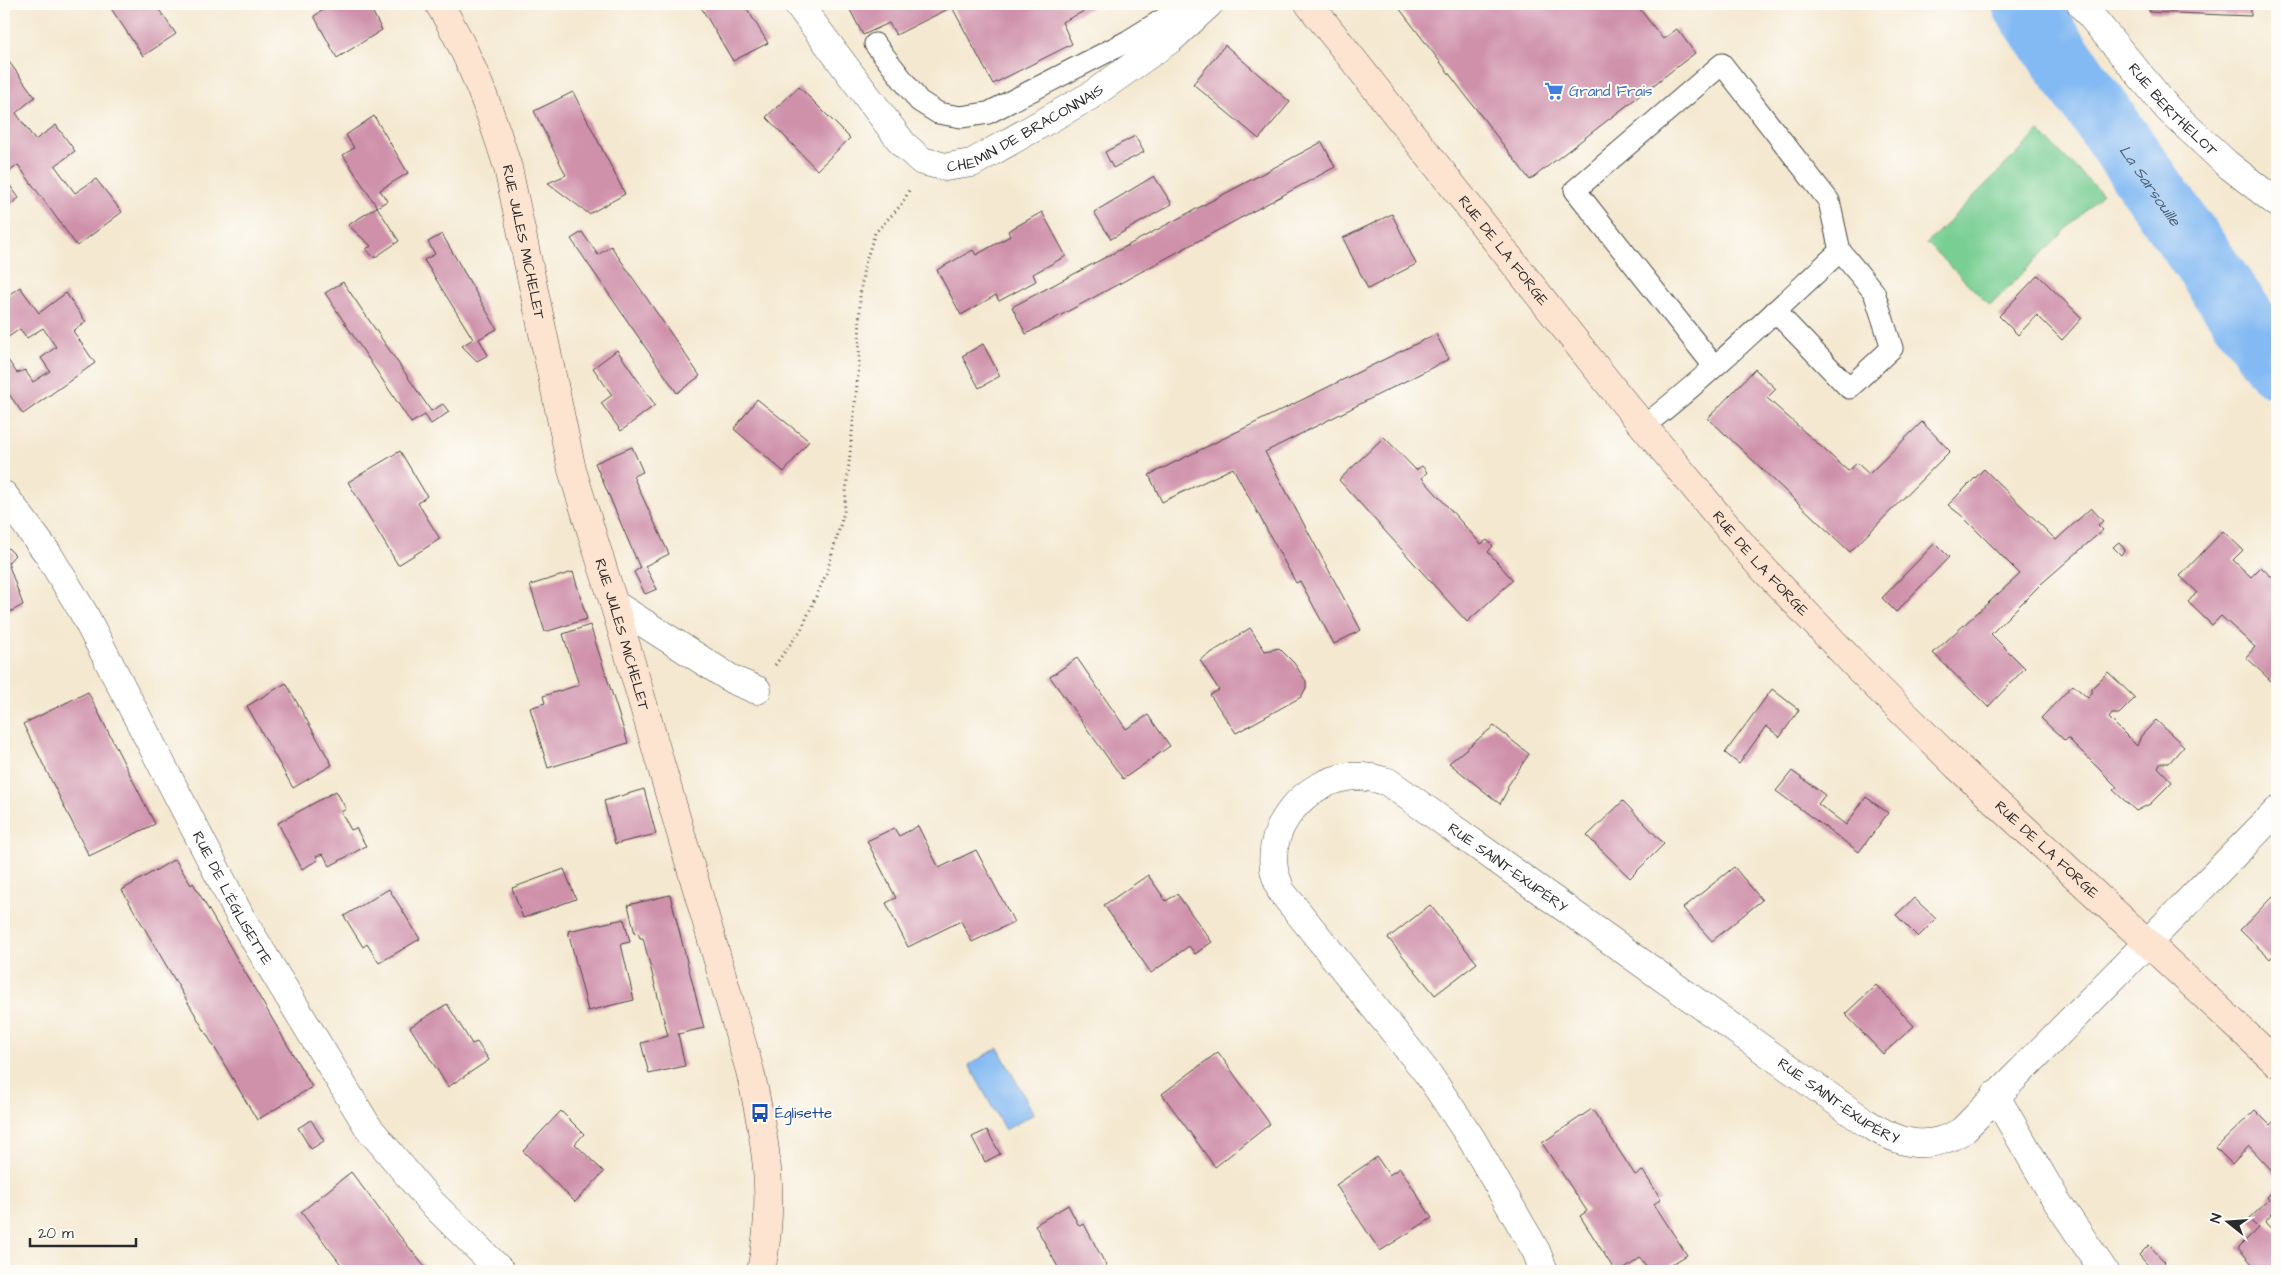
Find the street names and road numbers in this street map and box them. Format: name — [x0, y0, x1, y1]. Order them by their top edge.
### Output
street label: RUE BERTHELOT — [2123, 59, 2222, 161]
street label: CHEMIN DE BRACONNAIS — [946, 79, 1108, 178]
street label: RUE JULES MICHELET — [497, 163, 550, 322]
street label: RUE DE LA FORGE — [1453, 191, 1553, 310]
street label: RUE DE LA FORGE — [1707, 506, 1813, 621]
street label: RUE JULES MICHELET — [589, 556, 655, 713]
street label: RUE DE LA FORGE — [1990, 796, 2103, 904]
street label: RUE SAINT-EXUPÉRY — [1444, 818, 1572, 918]
street label: RUE DE L'ÉGLISETTE — [187, 828, 277, 969]
street label: RUE SAINT-EXUPÉRY — [1773, 1053, 1902, 1150]

